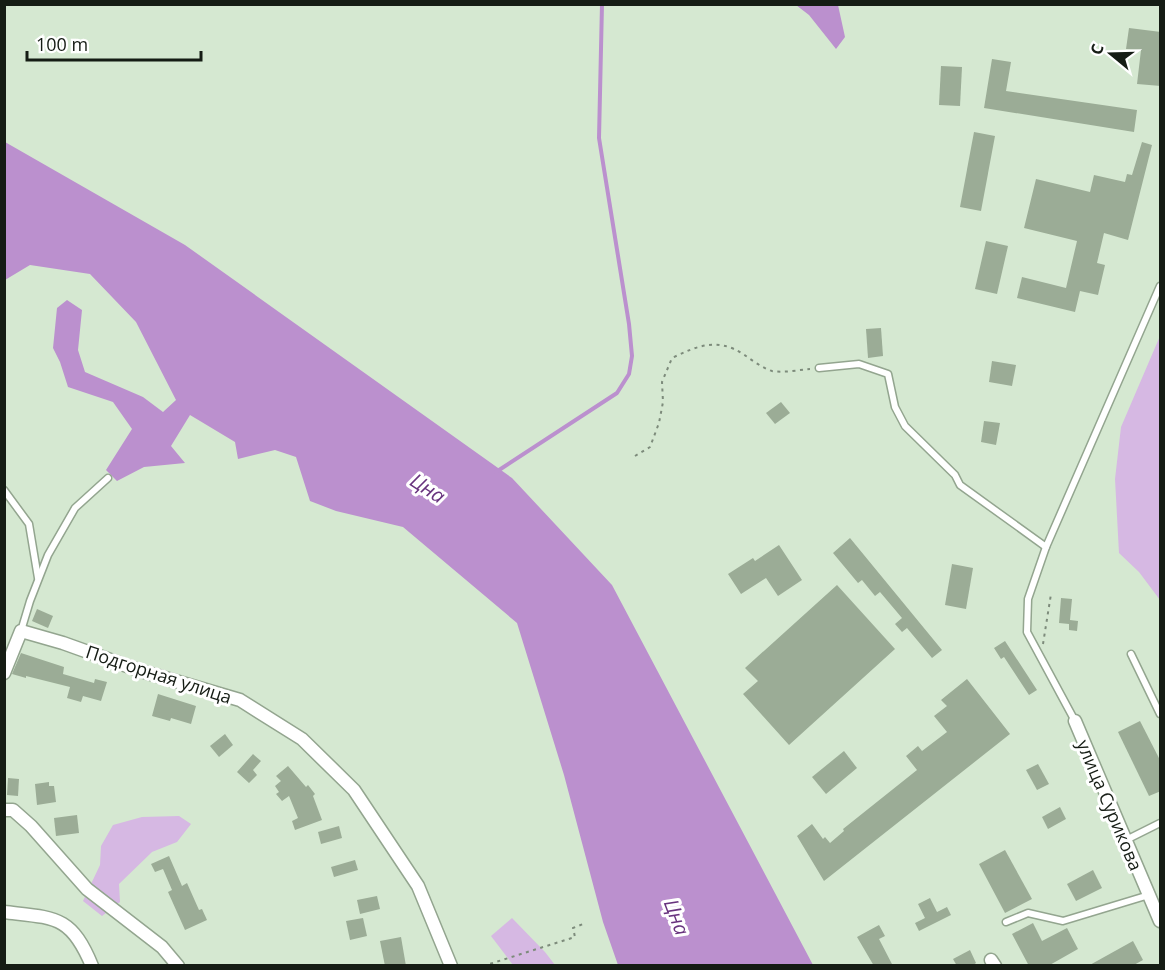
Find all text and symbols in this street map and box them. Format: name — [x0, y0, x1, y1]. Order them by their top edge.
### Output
scale bar — [27, 24, 201, 62]
north arrow — [1081, 24, 1141, 84]
text: 100 m — [36, 32, 88, 56]
text: С — [1085, 41, 1109, 58]
water label: Цна — [405, 467, 451, 509]
street label: Подгорная улица — [83, 639, 235, 709]
street label: улица Сурикова — [1072, 736, 1148, 874]
water label: Цна — [658, 895, 696, 939]

